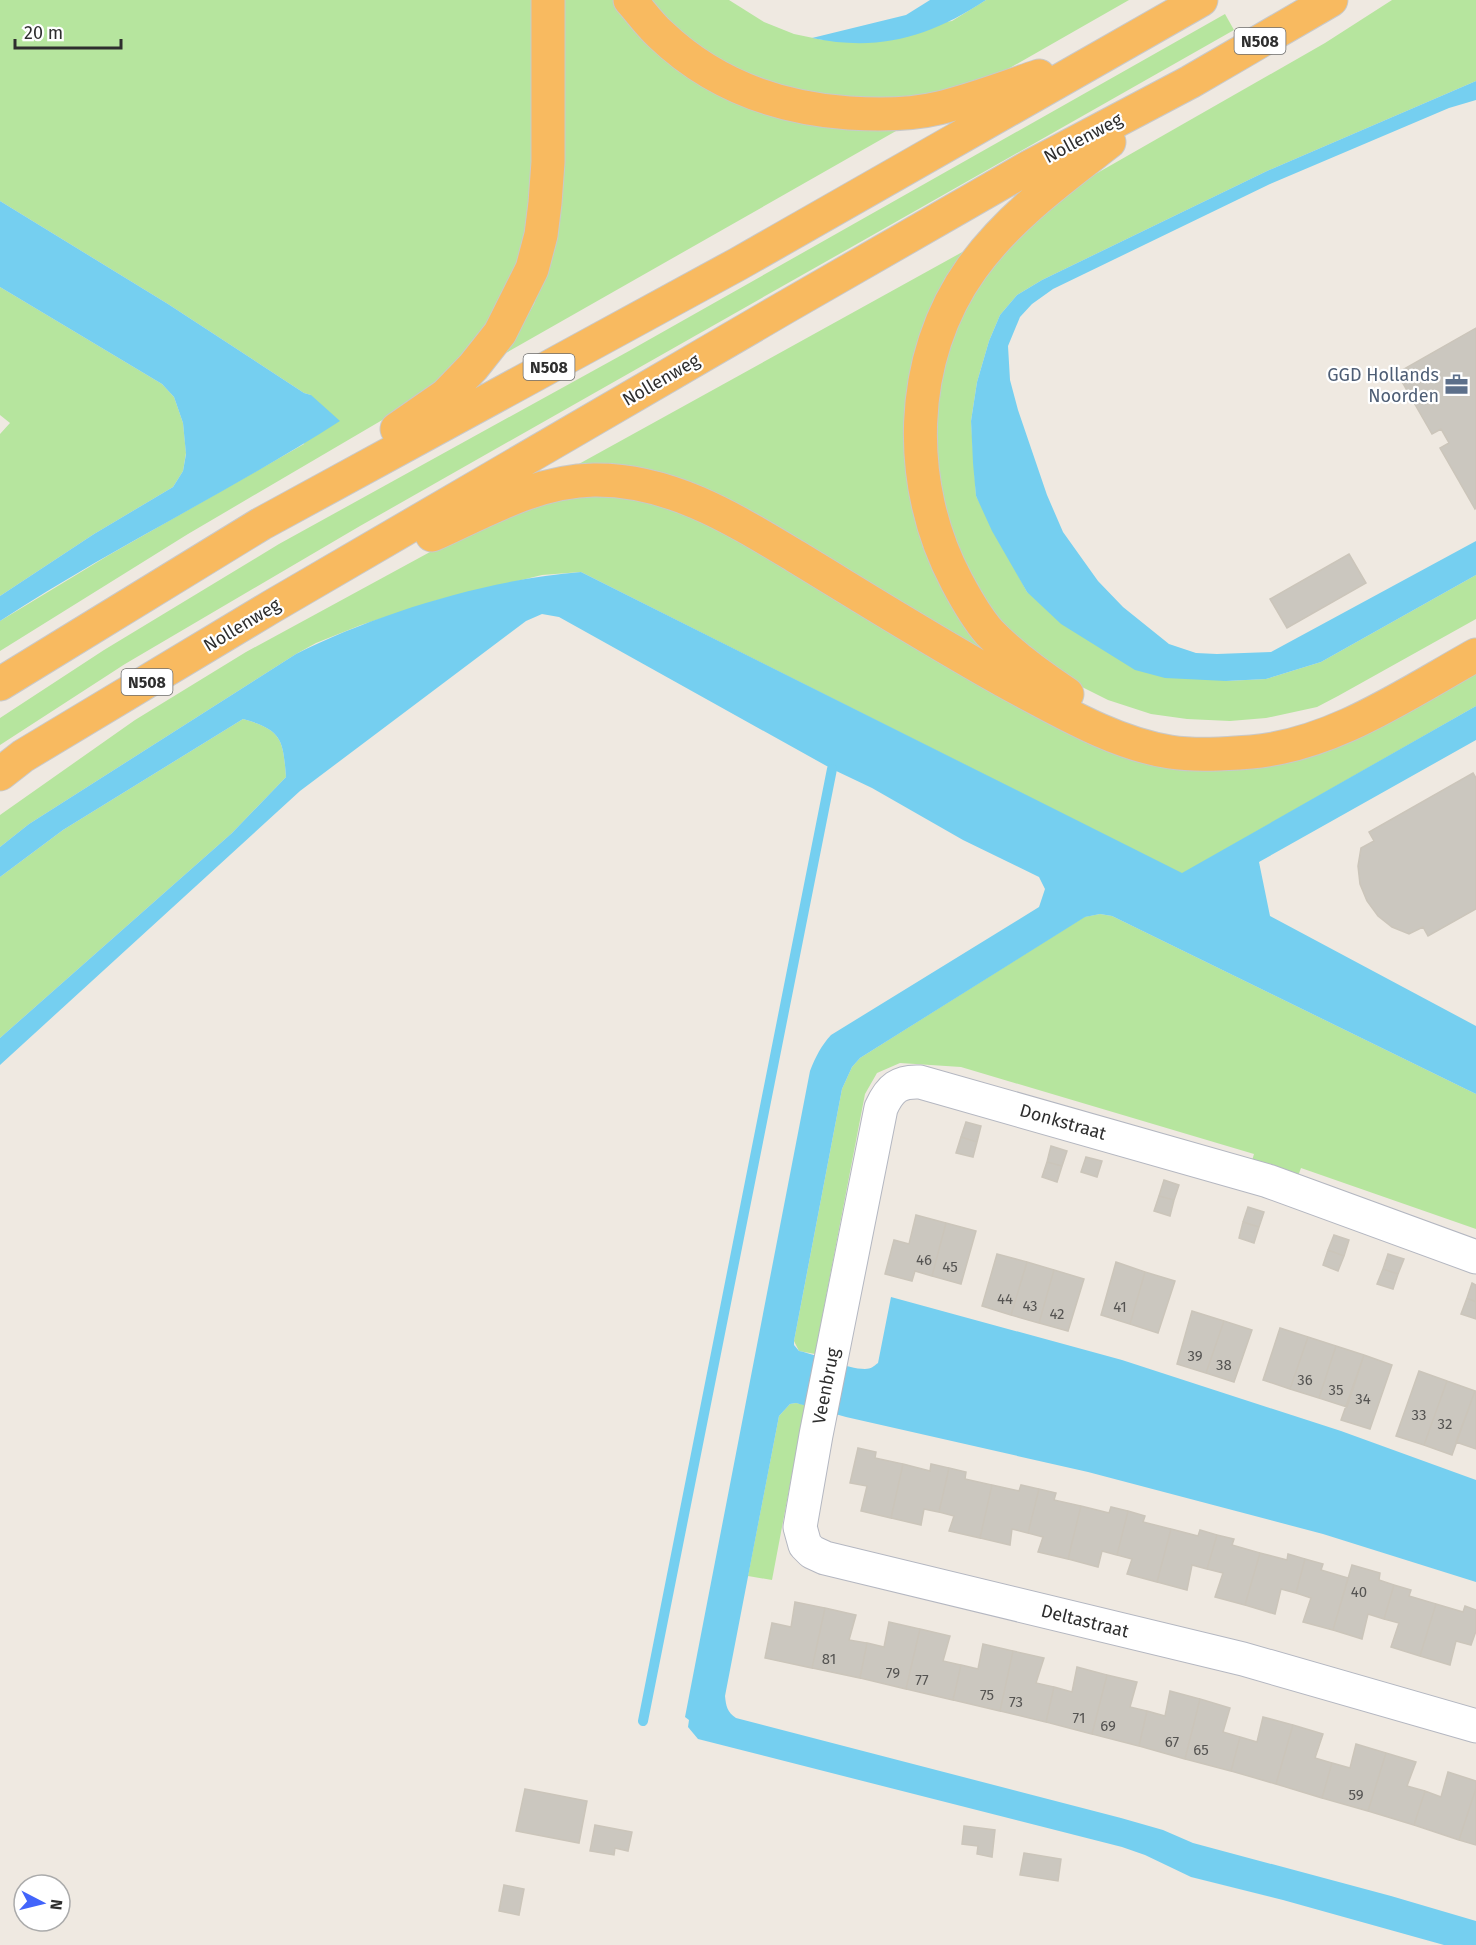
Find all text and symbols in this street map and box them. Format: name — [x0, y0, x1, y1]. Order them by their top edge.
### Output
scale bar — [15, 12, 122, 50]
text: 20 m — [24, 22, 63, 44]
road number: N508 — [1234, 28, 1286, 54]
street label: Nollenweg — [1040, 108, 1127, 168]
street label: Nollenweg — [618, 349, 704, 411]
road number: N508 — [524, 354, 574, 380]
place label: GGD Hollands Noorden — [1327, 364, 1439, 407]
office icon: GGD Hollands Noorden — [1444, 372, 1470, 398]
street label: Nollenweg — [200, 593, 285, 656]
road number: N508 — [122, 669, 172, 695]
street label: Donkstraat — [1017, 1099, 1109, 1145]
house number: 46 — [916, 1251, 932, 1269]
house number: 45 — [942, 1258, 958, 1276]
house number: 44 — [997, 1290, 1013, 1308]
house number: 43 — [1022, 1297, 1038, 1315]
house number: 41 — [1113, 1298, 1127, 1316]
house number: 42 — [1049, 1305, 1065, 1323]
street label: Veenbrug — [808, 1345, 844, 1426]
house number: 39 — [1187, 1347, 1203, 1365]
house number: 38 — [1216, 1356, 1232, 1374]
house number: 36 — [1297, 1371, 1313, 1389]
house number: 35 — [1328, 1381, 1344, 1399]
house number: 34 — [1355, 1390, 1371, 1408]
house number: 33 — [1412, 1406, 1426, 1424]
house number: 32 — [1438, 1415, 1452, 1433]
house number: 40 — [1351, 1583, 1367, 1601]
street label: Deltastraat — [1039, 1599, 1132, 1643]
house number: 81 — [822, 1650, 836, 1668]
house number: 79 — [886, 1664, 900, 1682]
house number: 77 — [915, 1671, 929, 1689]
house number: 75 — [980, 1686, 994, 1704]
house number: 73 — [1009, 1693, 1023, 1711]
house number: 71 — [1073, 1709, 1085, 1727]
house number: 69 — [1100, 1717, 1116, 1735]
house number: 67 — [1165, 1733, 1179, 1751]
house number: 65 — [1193, 1741, 1209, 1759]
house number: 59 — [1348, 1786, 1364, 1804]
north arrow — [12, 1873, 72, 1933]
text: N — [46, 1898, 66, 1911]

